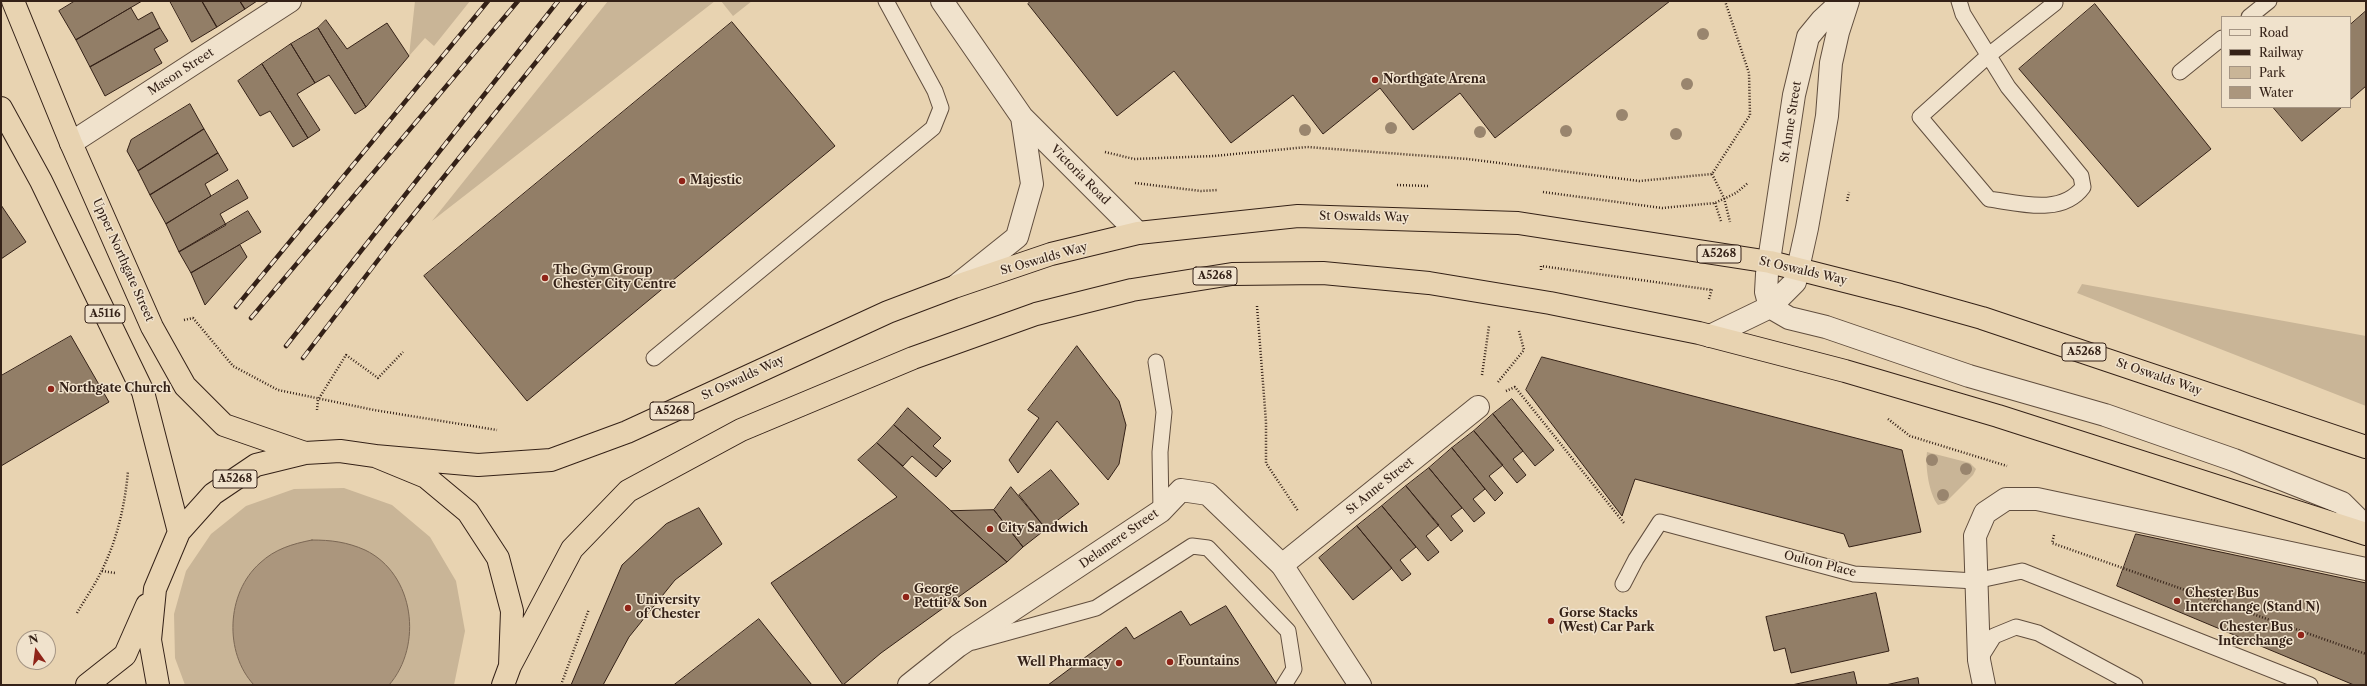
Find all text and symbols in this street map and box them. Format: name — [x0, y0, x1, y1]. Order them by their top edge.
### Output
legend — [2221, 16, 2351, 108]
text: Road — [2259, 25, 2289, 40]
street label: Mason Street — [145, 45, 217, 99]
text: Railway — [2259, 45, 2304, 60]
text: Park — [2259, 65, 2285, 80]
place label: Northgate Arena — [1383, 73, 1486, 87]
marker: Northgate Arena — [1370, 75, 1380, 85]
street label: St Anne Street — [1777, 80, 1805, 164]
text: Water — [2259, 85, 2293, 100]
street label: Victoria Road — [1047, 142, 1113, 208]
place label: Majestic — [690, 174, 742, 188]
marker: Majestic — [677, 176, 687, 186]
street label: Upper Northgate Street — [89, 196, 157, 324]
street label: St Oswalds Way — [1319, 209, 1409, 225]
street label: St Oswalds Way — [999, 240, 1089, 278]
road number: A5268 — [1697, 245, 1741, 263]
street label: St Oswalds Way — [1758, 254, 1848, 288]
place label: The Gym Group Chester City Centre — [553, 264, 676, 292]
road number: A5268 — [1193, 267, 1237, 285]
marker: The Gym Group Chester City Centre — [540, 273, 550, 283]
road number: A5116 — [85, 305, 125, 323]
road number: A5268 — [2062, 343, 2106, 361]
street label: St Oswalds Way — [699, 353, 787, 403]
street label: St Oswalds Way — [2114, 356, 2204, 398]
place label: Northgate Church — [59, 382, 171, 396]
marker: Northgate Church — [46, 384, 56, 394]
road number: A5268 — [650, 402, 694, 420]
street label: St Anne Street — [1343, 454, 1417, 518]
road number: A5268 — [213, 470, 257, 488]
street label: Delamere Street — [1077, 506, 1161, 572]
place label: City Sandwich — [998, 522, 1088, 536]
marker: City Sandwich — [985, 524, 995, 534]
street label: Oulton Place — [1782, 548, 1858, 580]
place label: George Pettit & Son — [914, 583, 987, 611]
place label: Chester Bus Interchange (Stand N) — [2185, 587, 2319, 615]
marker: George Pettit & Son — [901, 592, 911, 602]
place label: University of Chester — [636, 594, 700, 622]
marker: Chester Bus Interchange (Stand N) — [2172, 596, 2182, 606]
marker: University of Chester — [623, 603, 633, 613]
place label: Gorse Stacks (West) Car Park — [1559, 607, 1654, 635]
marker: Gorse Stacks (West) Car Park — [1546, 616, 1556, 626]
place label: Chester Bus Interchange — [2218, 621, 2293, 649]
north arrow — [16, 630, 56, 670]
marker: Chester Bus Interchange — [2296, 630, 2306, 640]
text: N — [27, 631, 40, 647]
place label: Fountains — [1178, 655, 1239, 669]
place label: Well Pharmacy — [1017, 656, 1111, 670]
marker: Fountains — [1165, 657, 1175, 667]
marker: Well Pharmacy — [1114, 658, 1124, 668]

